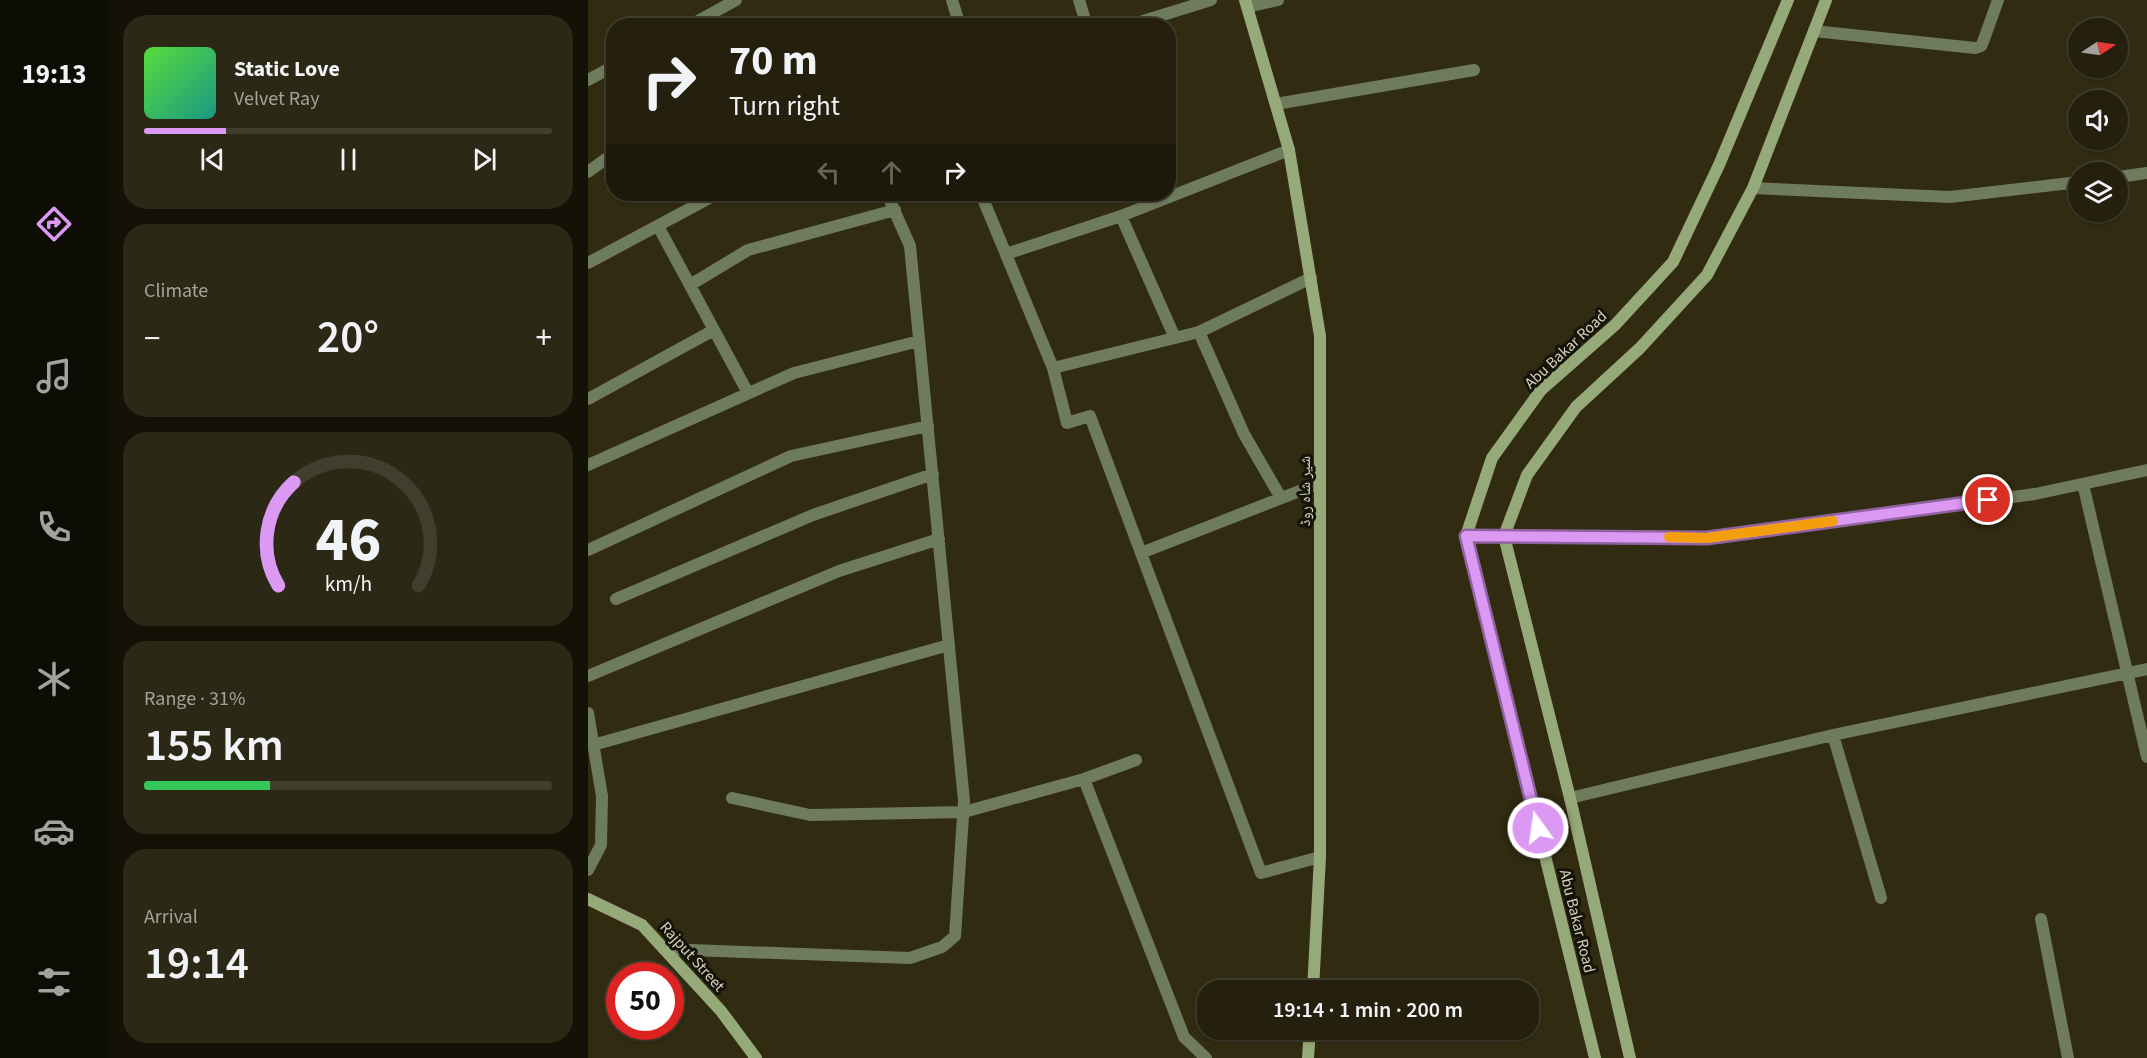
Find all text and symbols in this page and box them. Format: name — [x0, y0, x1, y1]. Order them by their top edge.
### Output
north arrow — [2068, 18, 2128, 78]
map controls — [2068, 18, 2128, 222]
text: 70 m — [729, 31, 818, 91]
icon: right — [630, 42, 708, 120]
text: Static Love — [234, 53, 340, 85]
text: 19:13 — [21, 55, 87, 94]
text: Velvet Ray — [234, 85, 320, 113]
text: Turn right — [729, 87, 840, 126]
button: sound — [2068, 90, 2128, 150]
icon: previous — [196, 143, 229, 176]
icon: pause — [332, 143, 365, 176]
icon: next — [468, 143, 501, 176]
icon: left — [812, 156, 845, 189]
icon: ahead — [875, 156, 908, 189]
icon: right — [938, 156, 971, 189]
button: layers — [2068, 162, 2128, 222]
icon: directions — [33, 203, 75, 245]
text: Climate — [144, 277, 208, 305]
text: 20° — [317, 306, 379, 370]
street label: Abu Bakar Road — [1519, 306, 1612, 394]
text: − — [144, 315, 160, 362]
text: + — [536, 315, 552, 362]
icon: music — [33, 355, 75, 397]
street label: شیر شاہ روڈ — [1294, 456, 1316, 526]
pin — [1962, 474, 2013, 525]
icon: arrive — [1971, 483, 2004, 516]
text: 46 — [315, 496, 381, 585]
icon: phone — [33, 506, 75, 548]
text: km/h — [324, 569, 372, 600]
icon: climate — [33, 658, 75, 700]
text: Range · 31% — [144, 685, 245, 713]
text: 155 km — [144, 714, 284, 778]
position arrow — [1506, 796, 1570, 860]
icon: car — [33, 810, 75, 852]
street label: Abu Bakar Road — [1554, 867, 1601, 975]
text: Arrival — [144, 903, 198, 931]
street label: Rajput Street — [655, 917, 730, 997]
text: 19:14 — [144, 932, 249, 996]
icon: filters — [33, 961, 75, 1003]
speed limit sign: 50 — [606, 962, 684, 1040]
text: 19:14 · 1 min · 200 m — [1273, 994, 1463, 1026]

